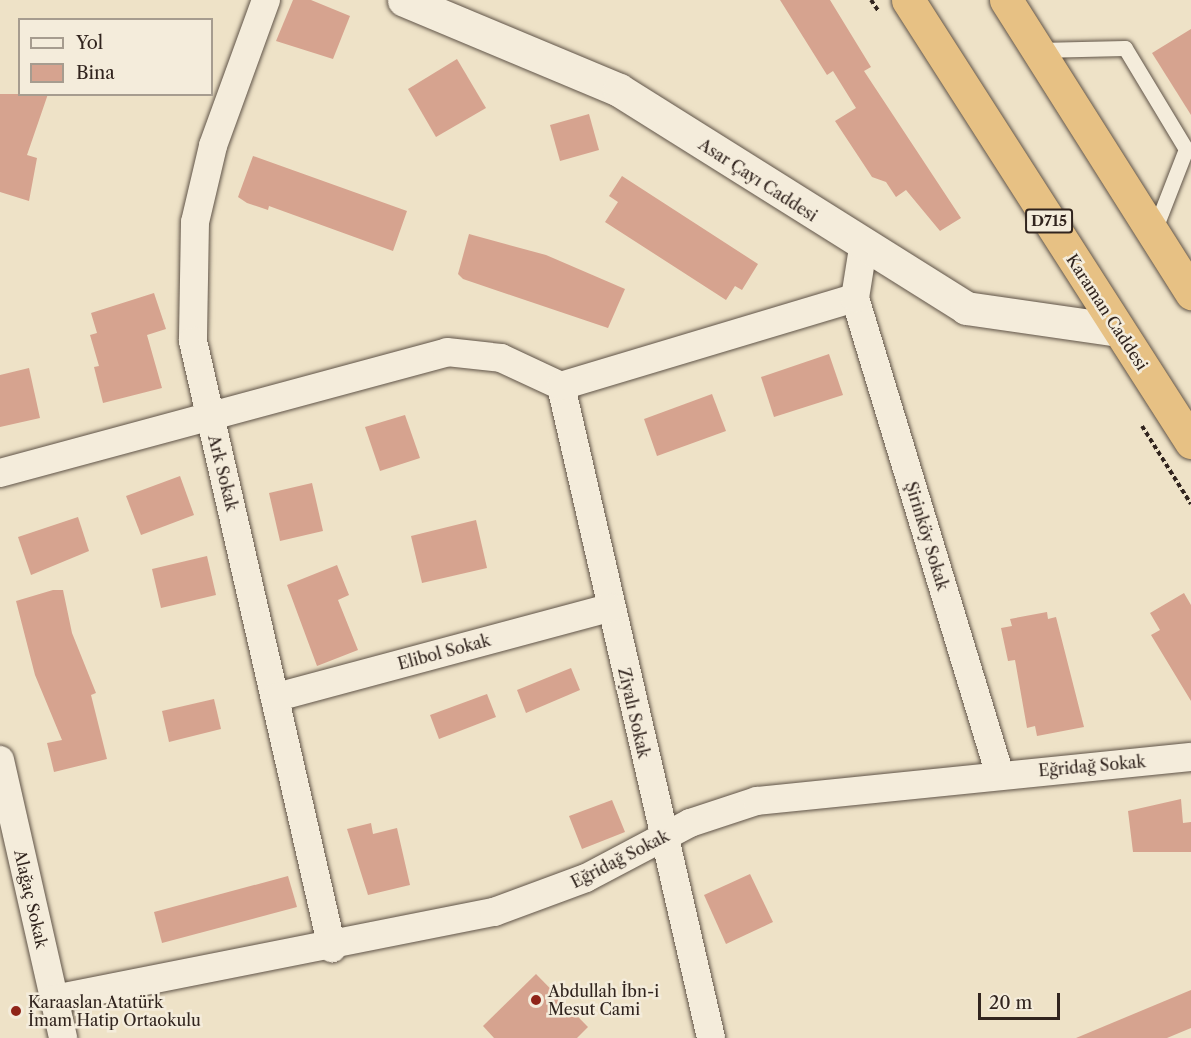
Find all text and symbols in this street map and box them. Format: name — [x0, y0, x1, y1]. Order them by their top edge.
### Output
legend — [18, 18, 213, 96]
text: Yol — [76, 32, 103, 54]
text: Bina — [76, 62, 115, 84]
street label: Asar Çayı Caddesi — [695, 134, 821, 226]
road number: D715 — [1025, 209, 1073, 233]
street label: Karaman Caddesi — [1062, 250, 1152, 374]
street label: Ark Sokak — [204, 433, 242, 513]
street label: Şirinköy Sokak — [901, 479, 953, 593]
street label: Elibol Sokak — [396, 630, 492, 674]
street label: Ziyalı Sokak — [614, 666, 654, 760]
street label: Eğridağ Sokak — [1038, 752, 1146, 780]
street label: Eğridağ Sokak — [568, 826, 672, 892]
street label: Alağaç Sokak — [10, 848, 52, 950]
place label: Abdullah İbn-i Mesut Cami — [548, 981, 659, 1019]
scale bar — [981, 981, 1064, 1019]
place label: Karaaslan Atatürk İmam Hatip Ortaokulu — [28, 992, 201, 1030]
text: 20 m — [989, 992, 1032, 1014]
marker: Abdullah İbn-i Mesut Cami — [529, 993, 543, 1007]
marker: Karaaslan Atatürk İmam Hatip Ortaokulu — [9, 1004, 23, 1018]

